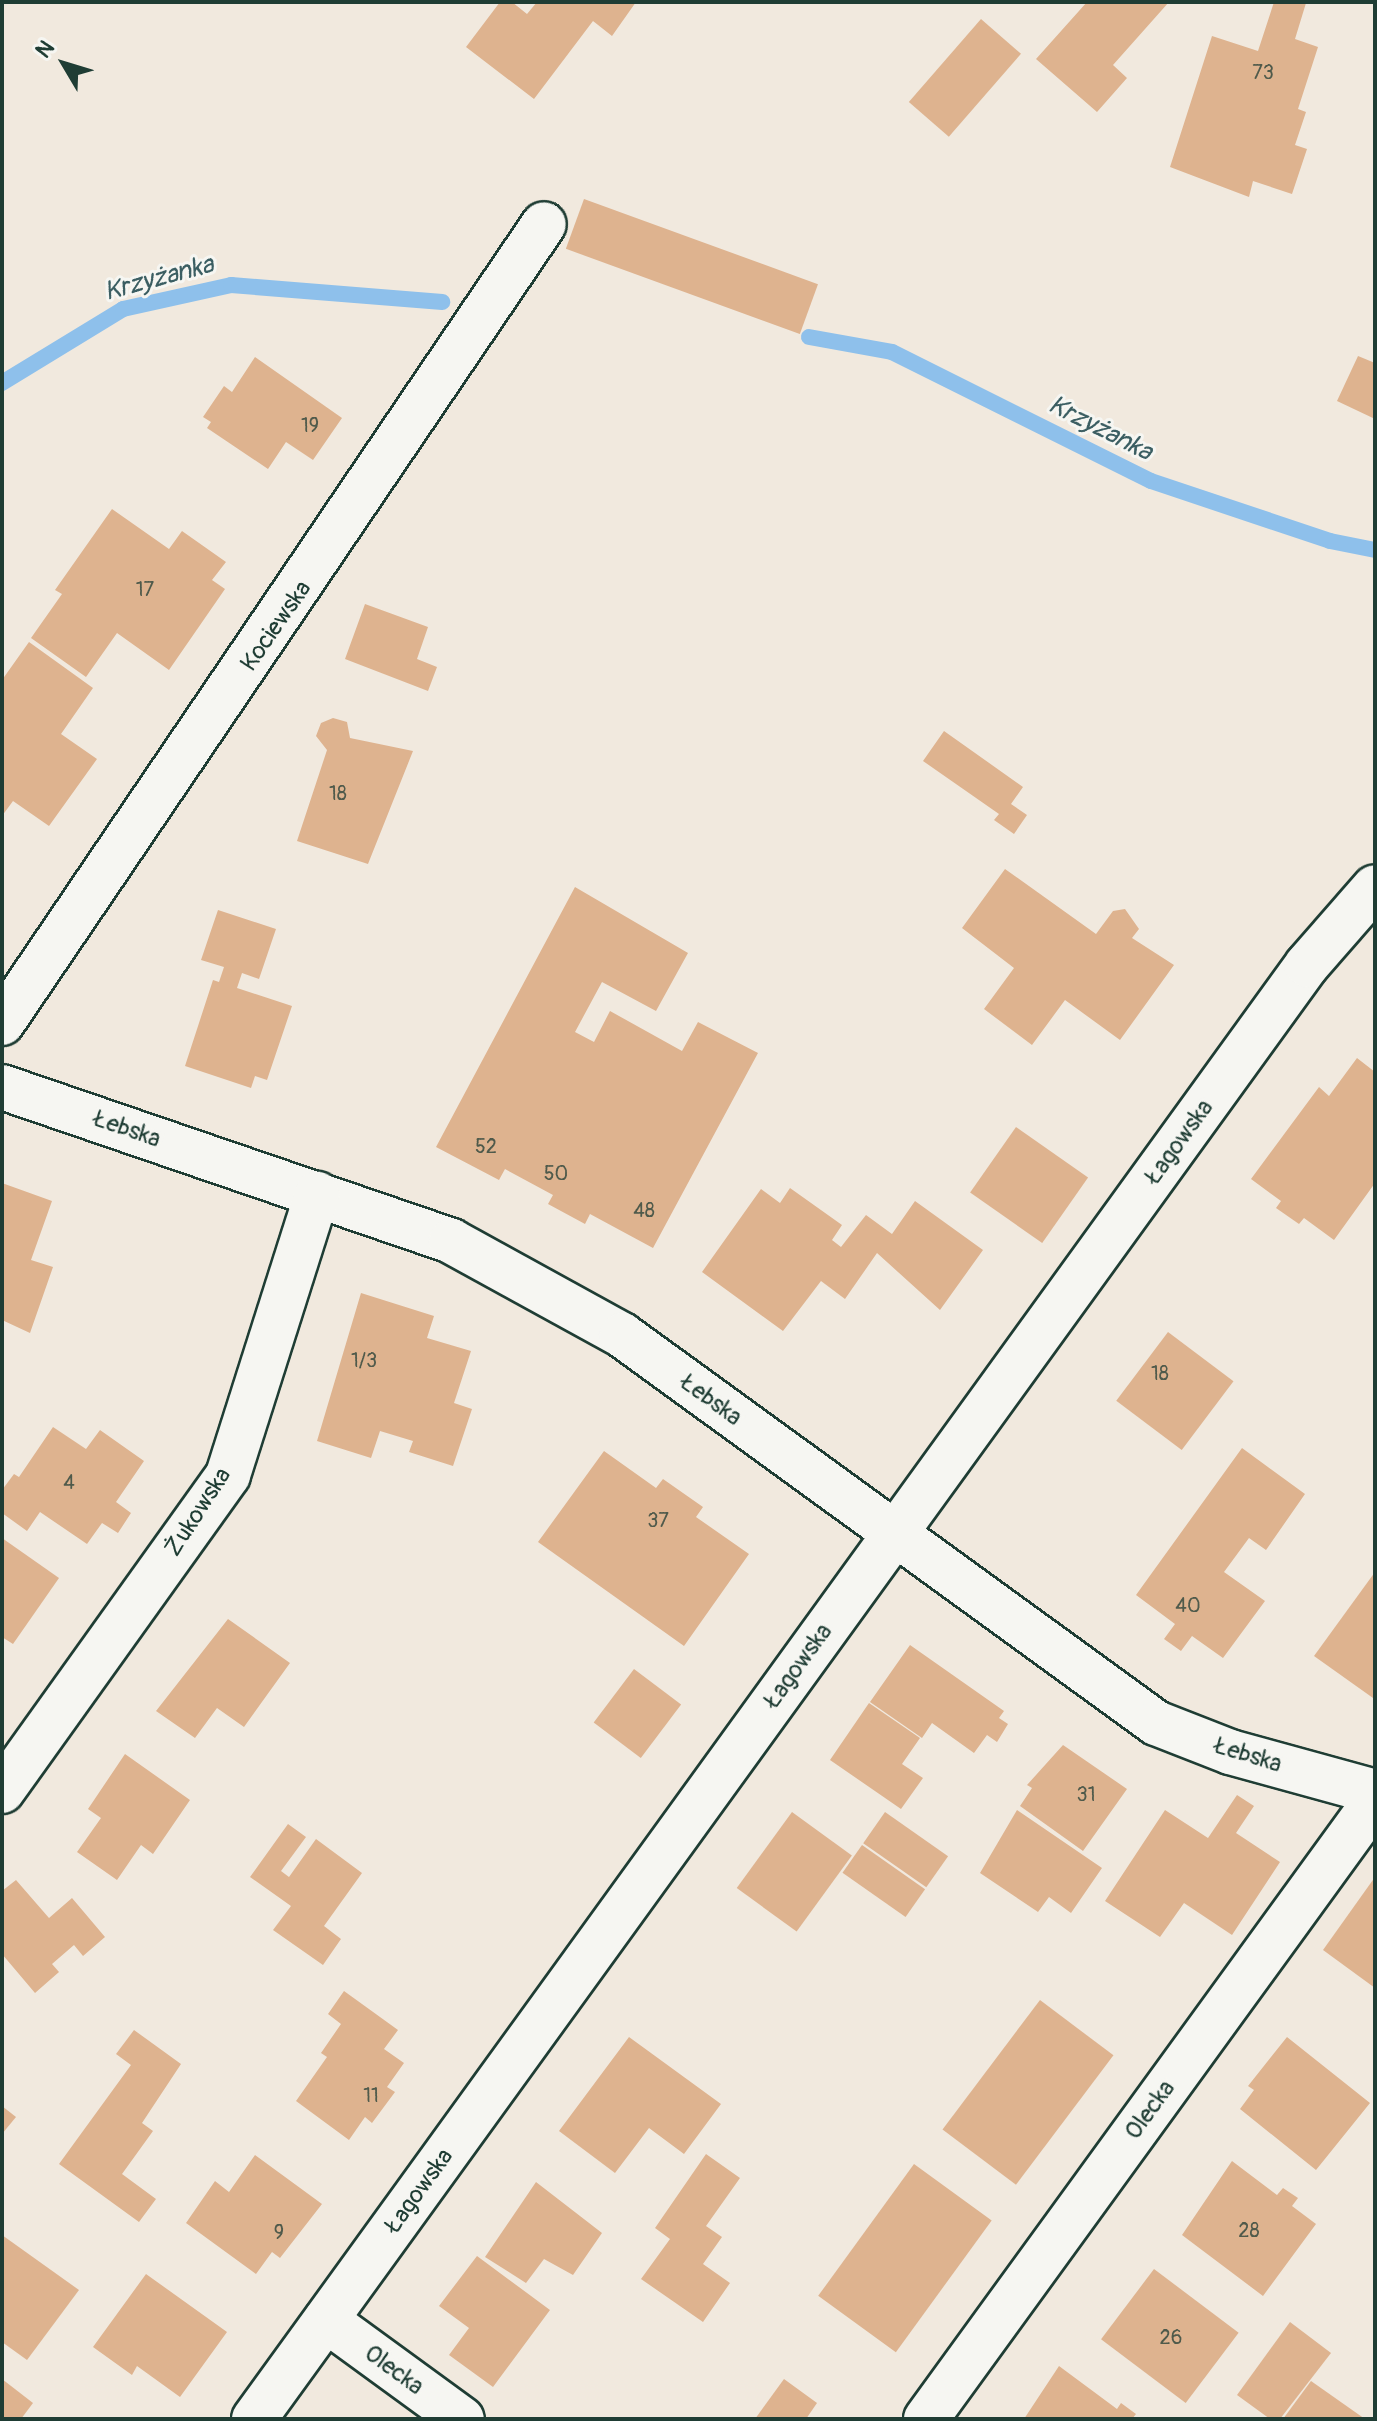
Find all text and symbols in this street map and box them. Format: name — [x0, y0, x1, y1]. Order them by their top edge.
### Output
north arrow — [24, 24, 104, 104]
text: N — [29, 35, 61, 64]
house number: 73 — [1252, 60, 1274, 84]
water label: Krzyżanka — [101, 249, 217, 309]
water label: Krzyżanka — [1043, 390, 1157, 468]
house number: 19 — [301, 413, 319, 437]
street label: Kociewska — [234, 575, 318, 677]
house number: 17 — [136, 577, 154, 601]
house number: 18 — [329, 781, 347, 805]
street label: Łagowska — [1139, 1094, 1219, 1190]
street label: Łebska — [90, 1104, 164, 1154]
house number: 52 — [475, 1134, 497, 1158]
house number: 50 — [544, 1161, 568, 1185]
house number: 48 — [633, 1198, 655, 1222]
house number: 1/3 — [351, 1348, 377, 1372]
house number: 18 — [1151, 1361, 1169, 1385]
street label: Łebska — [675, 1368, 747, 1432]
street label: Żukowska — [159, 1462, 237, 1562]
house number: 4 — [63, 1470, 75, 1494]
house number: 37 — [647, 1508, 669, 1532]
house number: 40 — [1175, 1593, 1201, 1617]
street label: Łagowska — [758, 1618, 838, 1714]
street label: Łebska — [1211, 1731, 1285, 1779]
house number: 31 — [1077, 1782, 1095, 1806]
street label: Olecka — [1119, 2075, 1181, 2145]
house number: 11 — [363, 2083, 379, 2107]
street label: Łagowska — [379, 2143, 459, 2239]
house number: 28 — [1238, 2218, 1260, 2242]
house number: 9 — [274, 2220, 284, 2244]
house number: 26 — [1160, 2325, 1182, 2349]
street label: Olecka — [359, 2339, 429, 2401]

